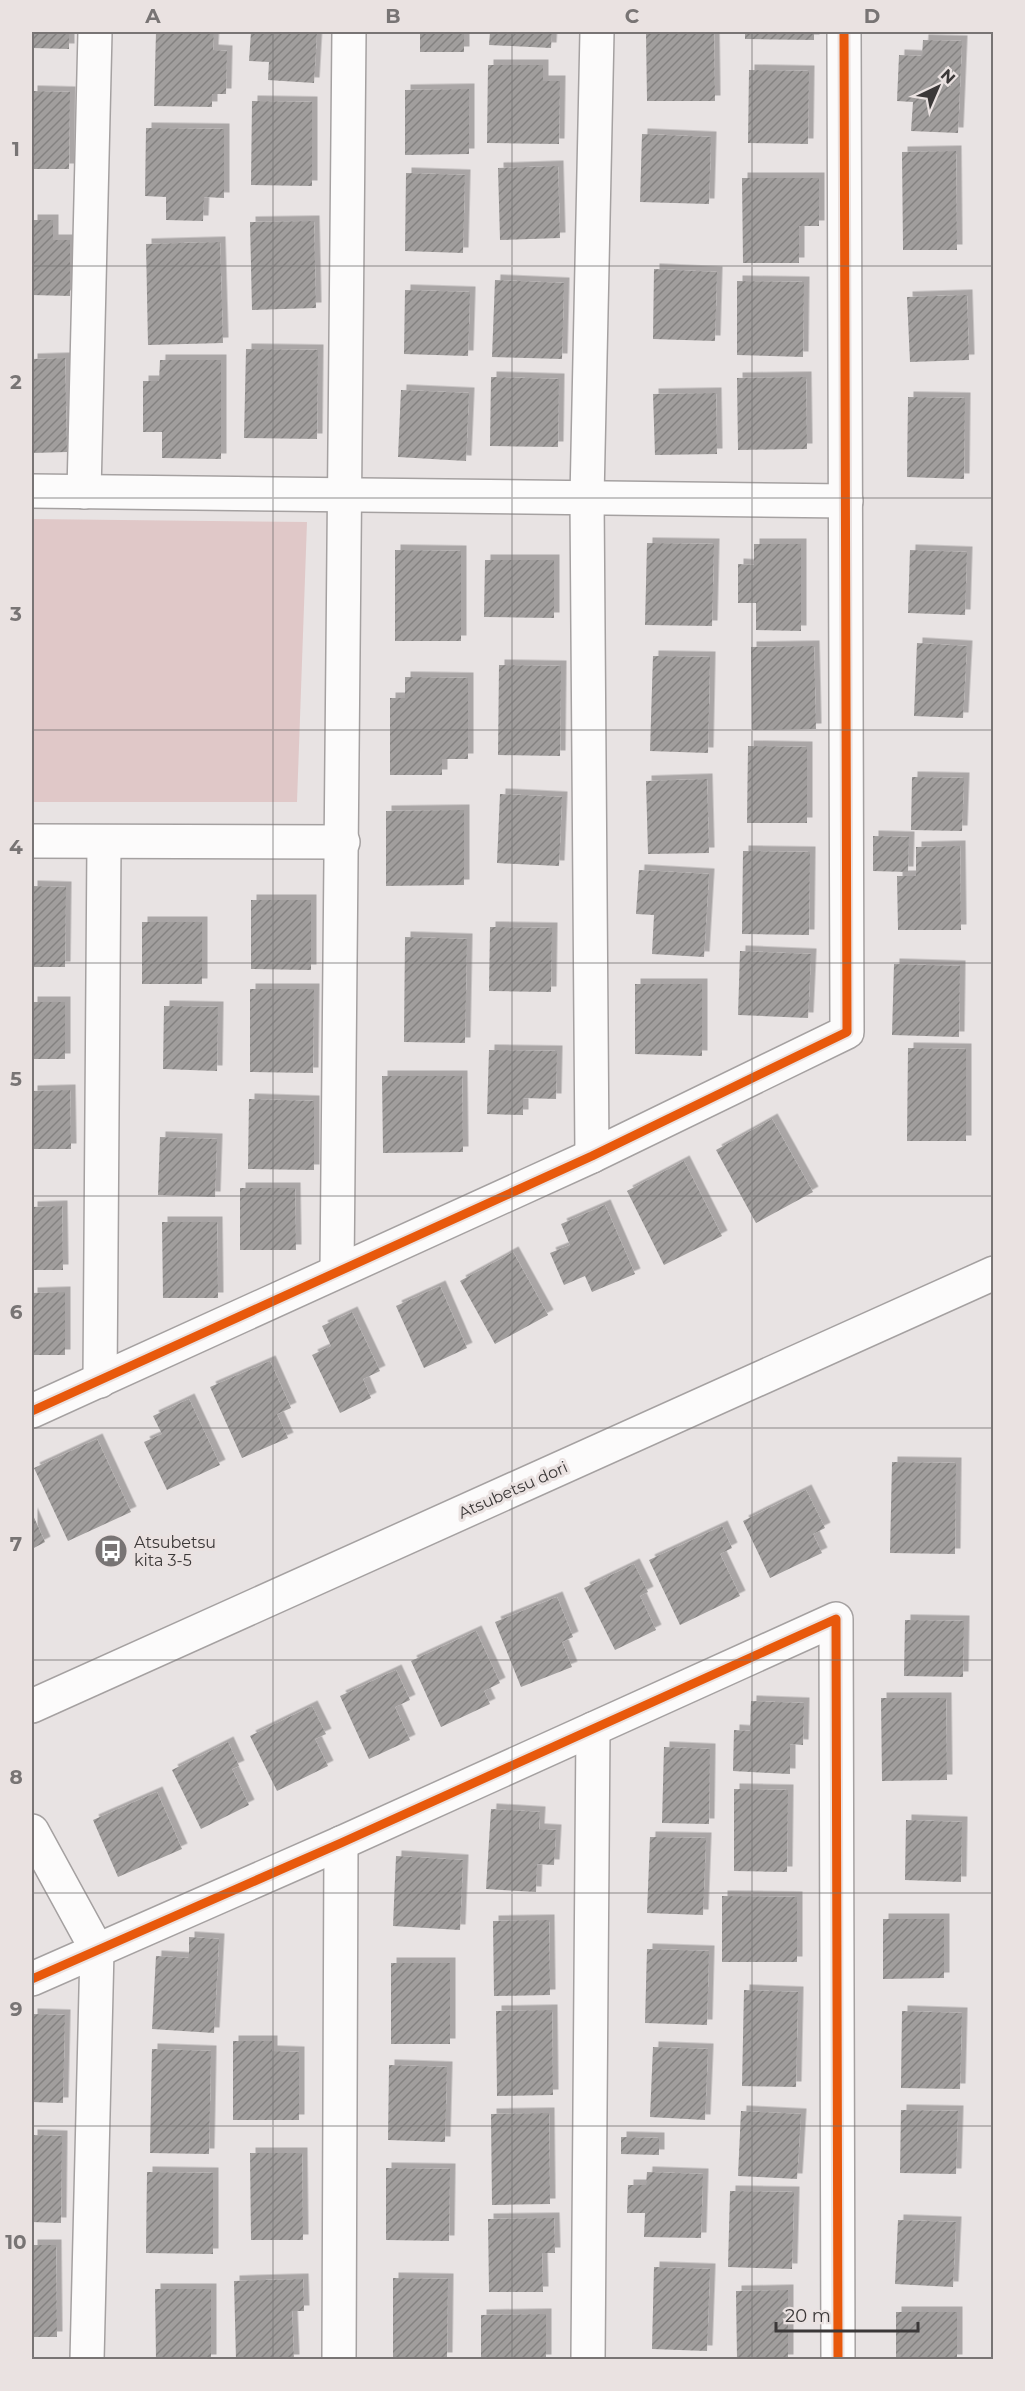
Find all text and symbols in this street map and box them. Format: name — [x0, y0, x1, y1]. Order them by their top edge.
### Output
text: A — [144, 4, 161, 28]
text: B — [385, 4, 401, 28]
text: C — [625, 4, 640, 28]
text: D — [864, 4, 880, 28]
north arrow — [908, 57, 968, 117]
text: N — [937, 65, 959, 88]
text: 1 — [12, 137, 20, 161]
text: 2 — [10, 370, 22, 394]
text: 3 — [9, 602, 22, 626]
text: 4 — [9, 835, 23, 859]
text: 5 — [10, 1067, 22, 1091]
text: 6 — [10, 1300, 23, 1324]
street label: Atsubetsu dori — [455, 1457, 571, 1523]
text: 7 — [10, 1532, 22, 1556]
bus stop icon: Atsubetsu kita 3-5 — [93, 1533, 129, 1569]
place label: Atsubetsu kita 3-5 — [134, 1533, 216, 1570]
text: 8 — [9, 1765, 23, 1789]
text: 9 — [10, 1997, 22, 2021]
text: 10 — [5, 2230, 27, 2254]
scale bar — [776, 2295, 918, 2333]
text: 20 m — [785, 2305, 831, 2327]

